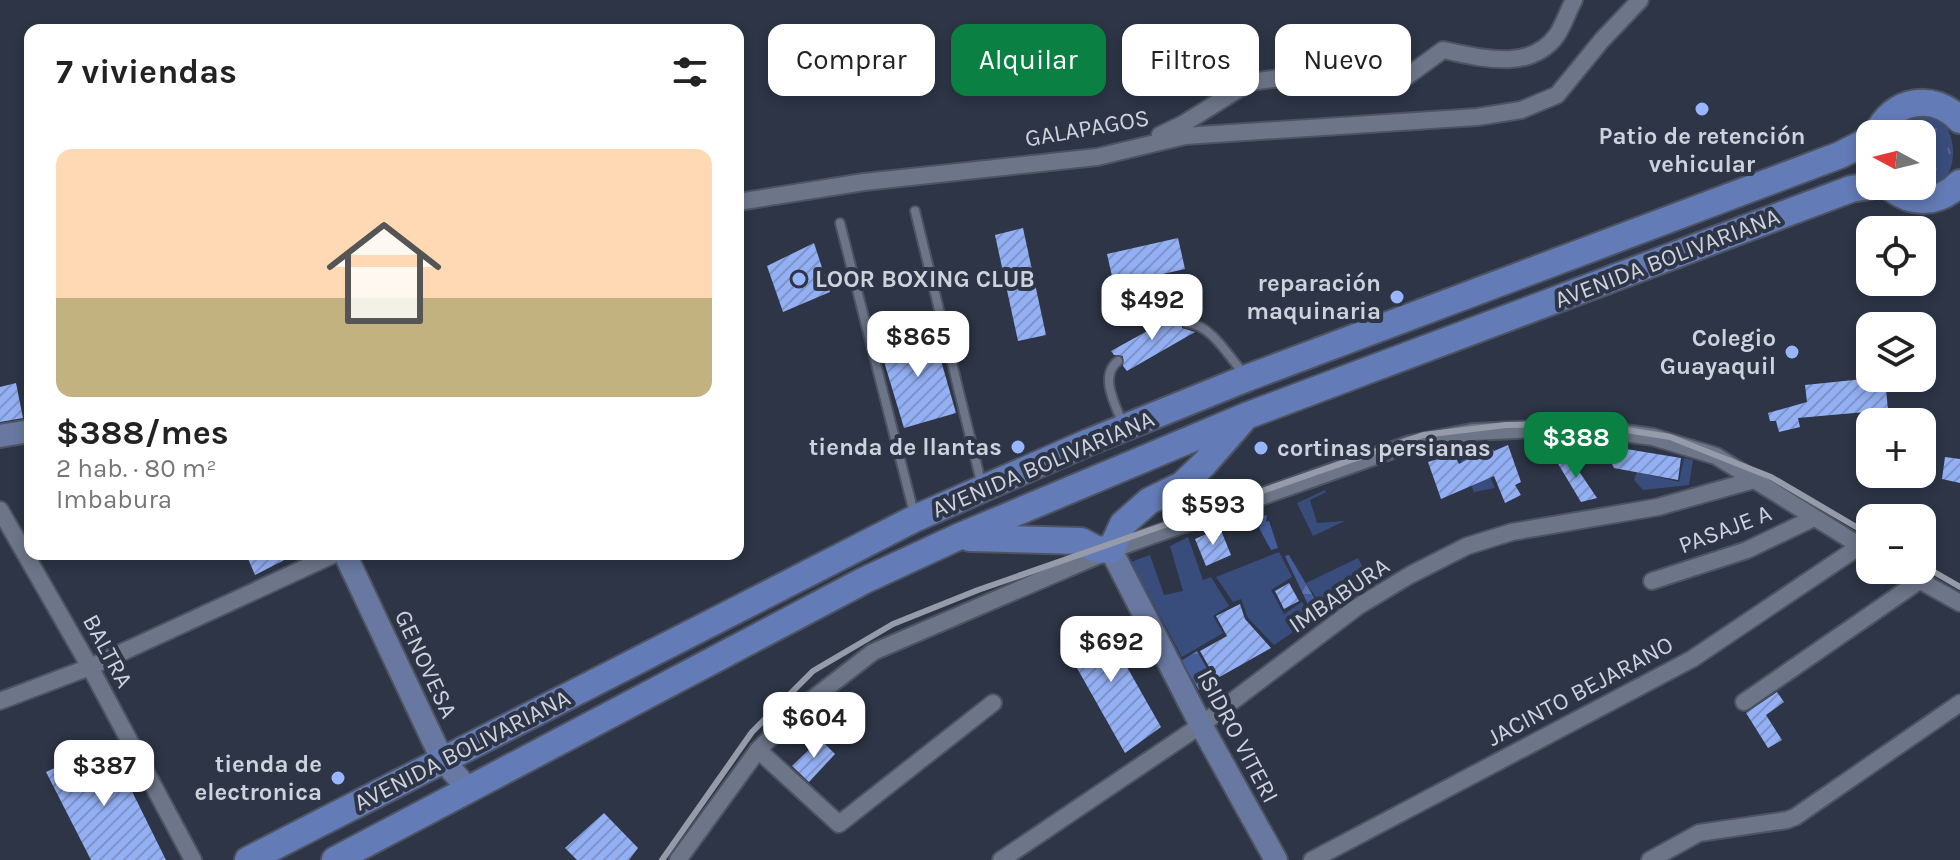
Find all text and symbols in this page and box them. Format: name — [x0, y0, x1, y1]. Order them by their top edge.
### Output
chip: Comprar — [768, 24, 935, 96]
chip: Alquilar — [951, 24, 1106, 96]
chip: Filtros — [1122, 24, 1259, 96]
chip: Nuevo — [1275, 24, 1411, 96]
icon: filters — [668, 50, 712, 94]
text: 7 viviendas — [56, 52, 237, 92]
marker: Patio de retención vehicular — [1693, 100, 1711, 118]
street label: GALAPAGOS — [1023, 103, 1151, 153]
north arrow — [1856, 120, 1936, 200]
map controls — [1856, 120, 1936, 584]
place label: Patio de retención vehicular — [1599, 122, 1805, 178]
icon: home — [312, 201, 456, 345]
street label: AVENIDA BOLIVARIANA — [1550, 202, 1784, 314]
button: locate — [1856, 216, 1936, 296]
place label: LOOR BOXING CLUB — [815, 265, 1035, 293]
place label: reparación maquinaria — [1246, 269, 1381, 325]
marker: LOOR BOXING CLUB — [790, 270, 808, 288]
pin: $492 — [1105, 274, 1199, 342]
text: $492 — [1120, 284, 1184, 315]
marker: reparación maquinaria — [1388, 288, 1406, 306]
pin: $865 — [871, 311, 965, 379]
button: layers — [1856, 312, 1936, 392]
text: $865 — [885, 321, 951, 352]
place label: Colegio Guayaquil — [1660, 324, 1776, 380]
marker: Colegio Guayaquil — [1783, 343, 1801, 361]
street label: AVENIDA BOLIVARIANA — [928, 404, 1159, 524]
button: + — [1856, 408, 1936, 488]
pin: $388 — [1529, 412, 1623, 480]
text: $388/mes — [56, 413, 229, 453]
text: $388 — [1542, 422, 1610, 453]
place label: tienda de llantas — [809, 433, 1002, 461]
place label: cortinas persianas — [1277, 434, 1491, 462]
marker: tienda de llantas — [1009, 438, 1027, 456]
marker: cortinas persianas — [1252, 439, 1270, 457]
text: 2 hab. · 80 m² — [56, 453, 217, 484]
pin: $593 — [1166, 479, 1260, 547]
text: Imbabura — [56, 484, 172, 515]
text: $593 — [1180, 489, 1246, 520]
street label: PASAJE A — [1675, 498, 1776, 559]
button: − — [1856, 504, 1936, 584]
street label: IMBABURA — [1284, 551, 1395, 639]
street label: GENOVESA — [389, 606, 463, 723]
street label: BALTRA — [77, 609, 139, 693]
pin: $692 — [1064, 616, 1158, 684]
text: $692 — [1078, 626, 1144, 657]
street label: JACINTO BEJARANO — [1482, 630, 1678, 752]
street label: ISIDRO VITERI — [1191, 665, 1285, 807]
street label: AVENIDA BOLIVARIANA — [349, 683, 575, 817]
pin: $604 — [767, 692, 861, 760]
text: $604 — [781, 702, 847, 733]
pin: $387 — [57, 740, 151, 808]
text: $387 — [72, 750, 136, 781]
place label: tienda de electronica — [194, 750, 322, 806]
marker: tienda de electronica — [329, 769, 347, 787]

